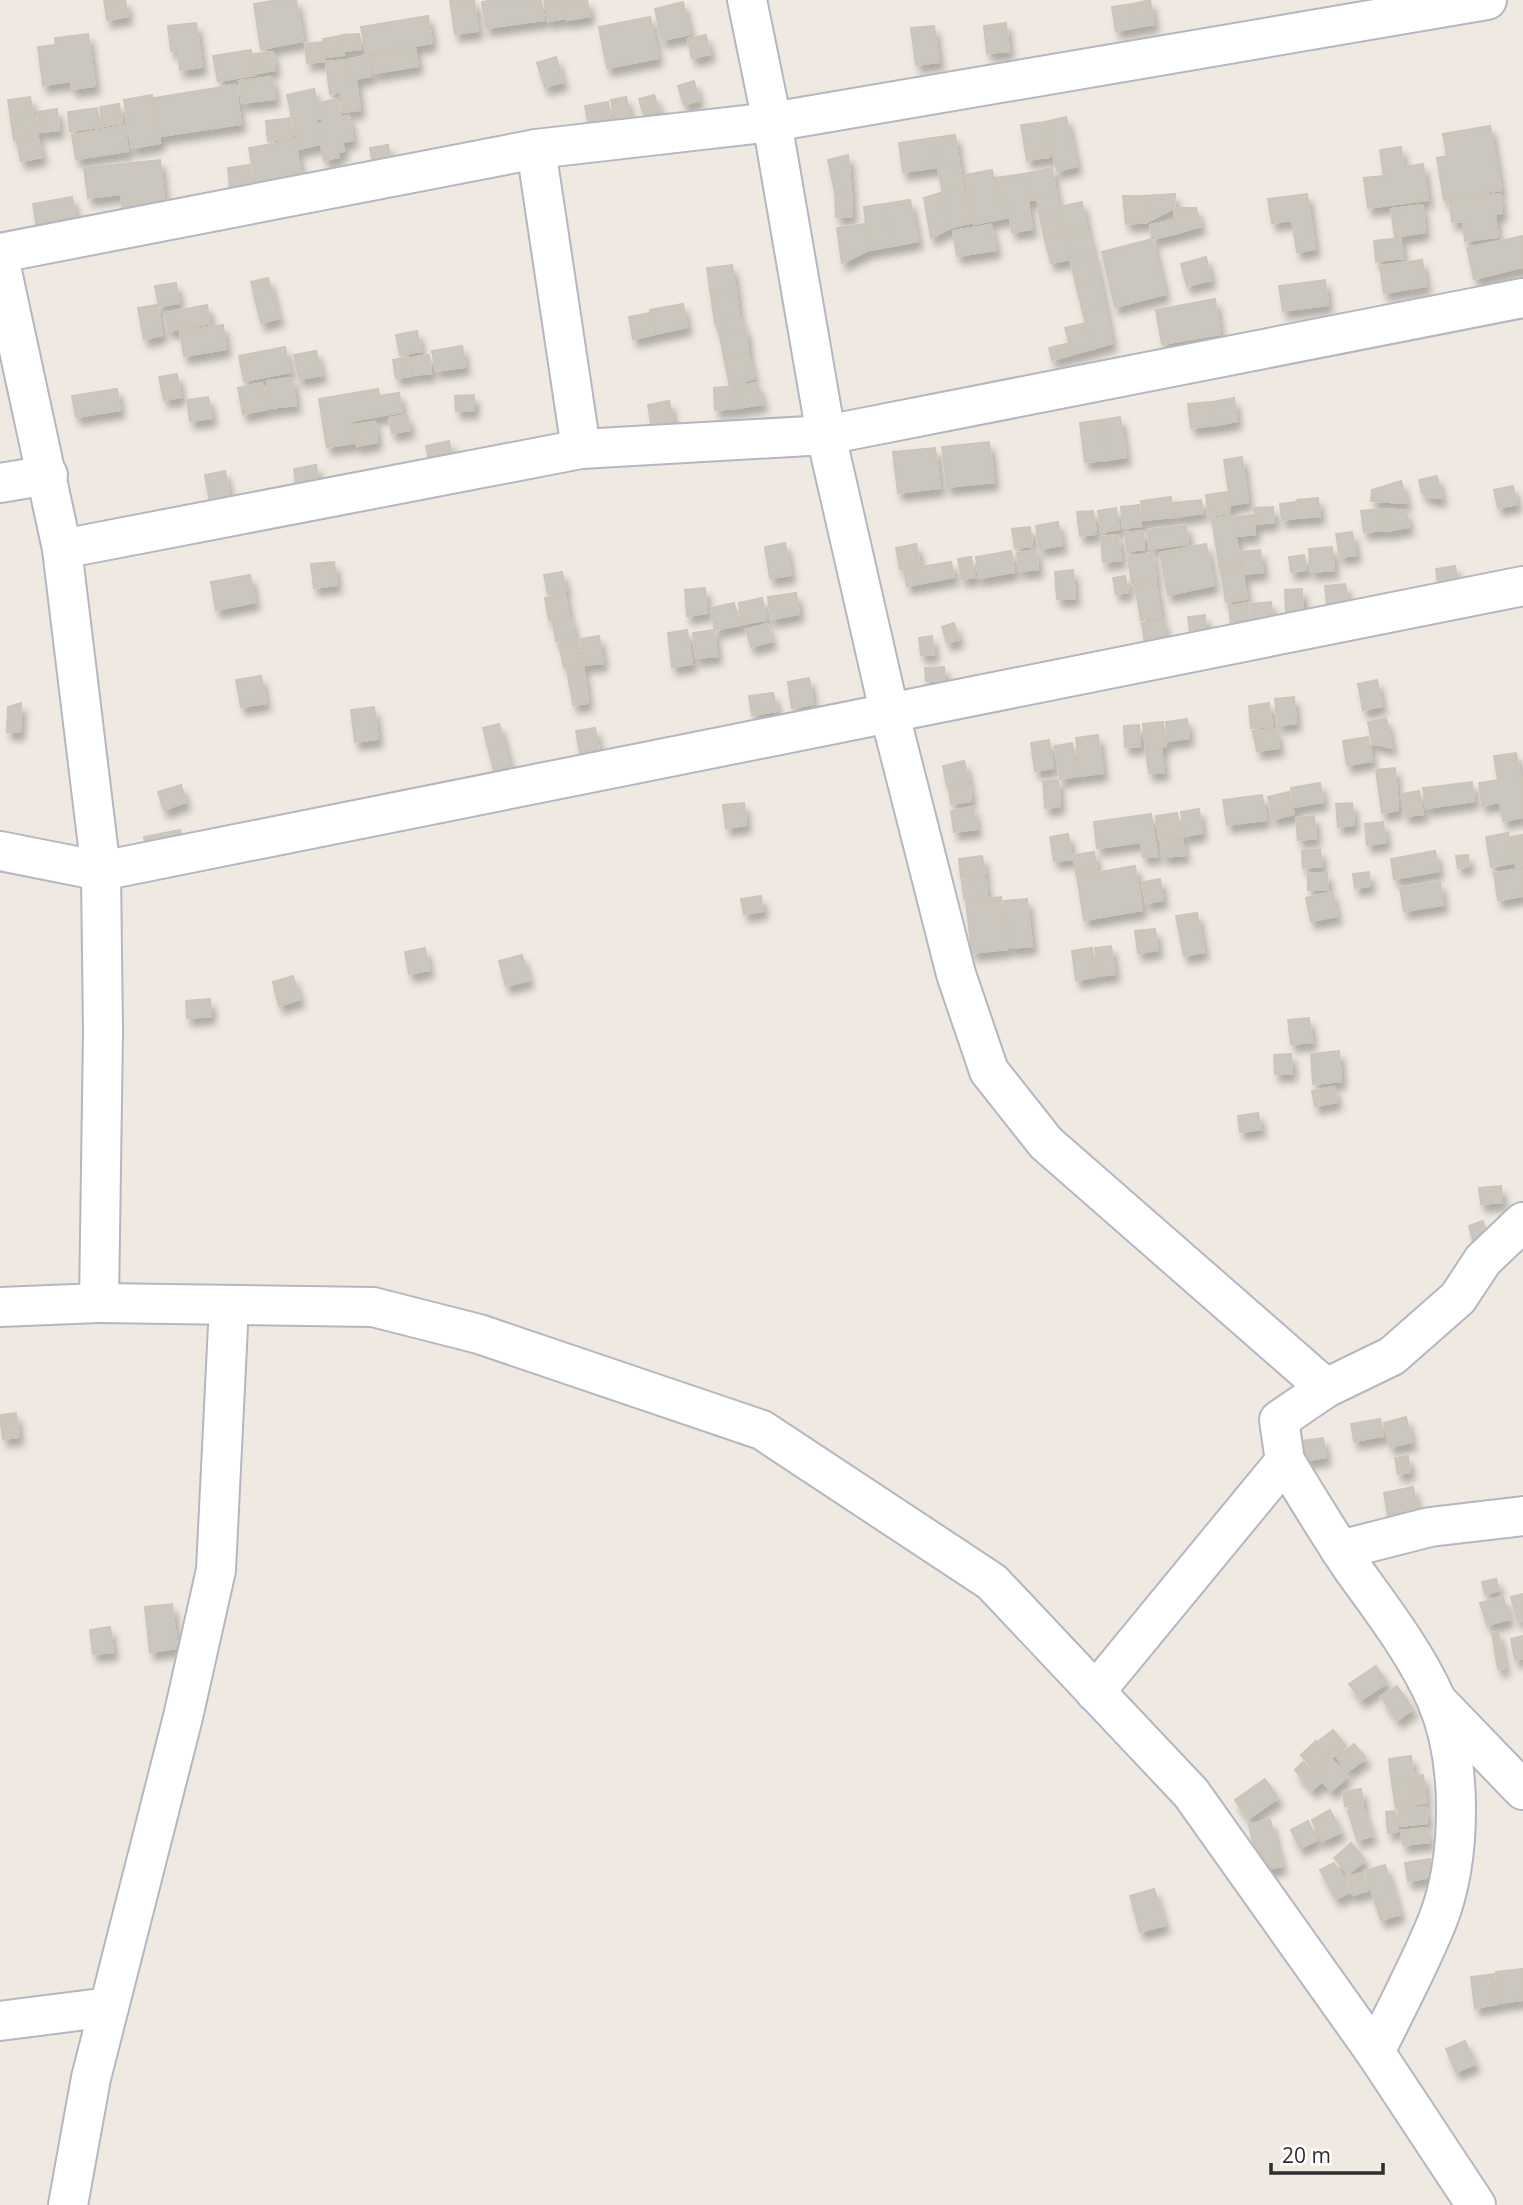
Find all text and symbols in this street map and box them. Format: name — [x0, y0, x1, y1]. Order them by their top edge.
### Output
scale bar — [1271, 2132, 1383, 2176]
text: 20 m — [1282, 2141, 1331, 2169]

